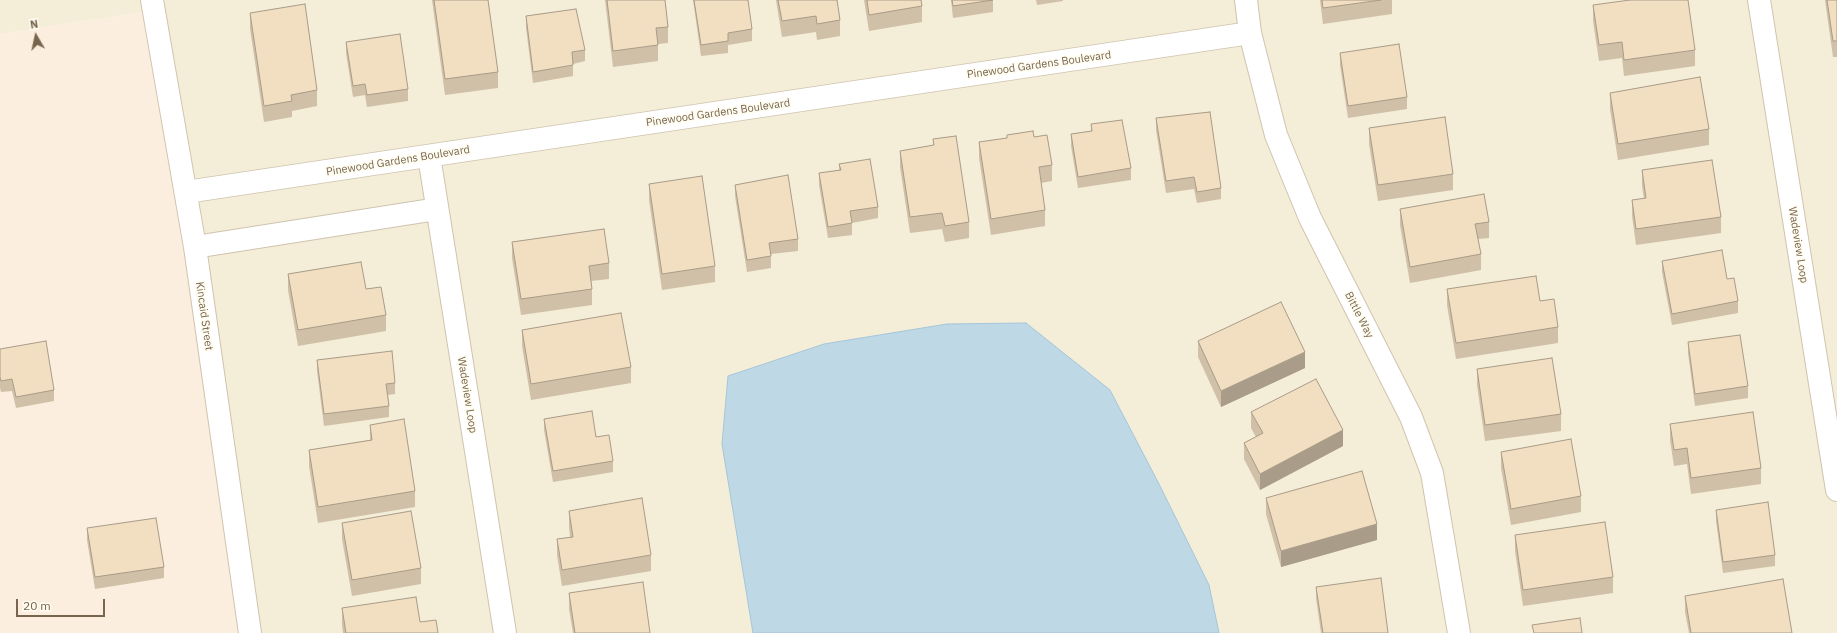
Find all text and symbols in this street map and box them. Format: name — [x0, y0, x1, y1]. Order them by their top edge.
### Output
north arrow — [16, 16, 56, 56]
text: N — [29, 17, 39, 32]
street label: Pinewood Gardens Boulevard — [966, 48, 1112, 82]
street label: Pinewood Gardens Boulevard — [645, 96, 791, 130]
street label: Pinewood Gardens Boulevard — [325, 143, 471, 179]
street label: Wadeview Loop — [1785, 206, 1811, 284]
street label: Kincaid Street — [193, 281, 215, 351]
street label: Bittle Way — [1342, 290, 1376, 340]
street label: Wadeview Loop — [454, 356, 480, 434]
scale bar — [18, 591, 107, 617]
text: 20 m — [23, 598, 51, 613]

